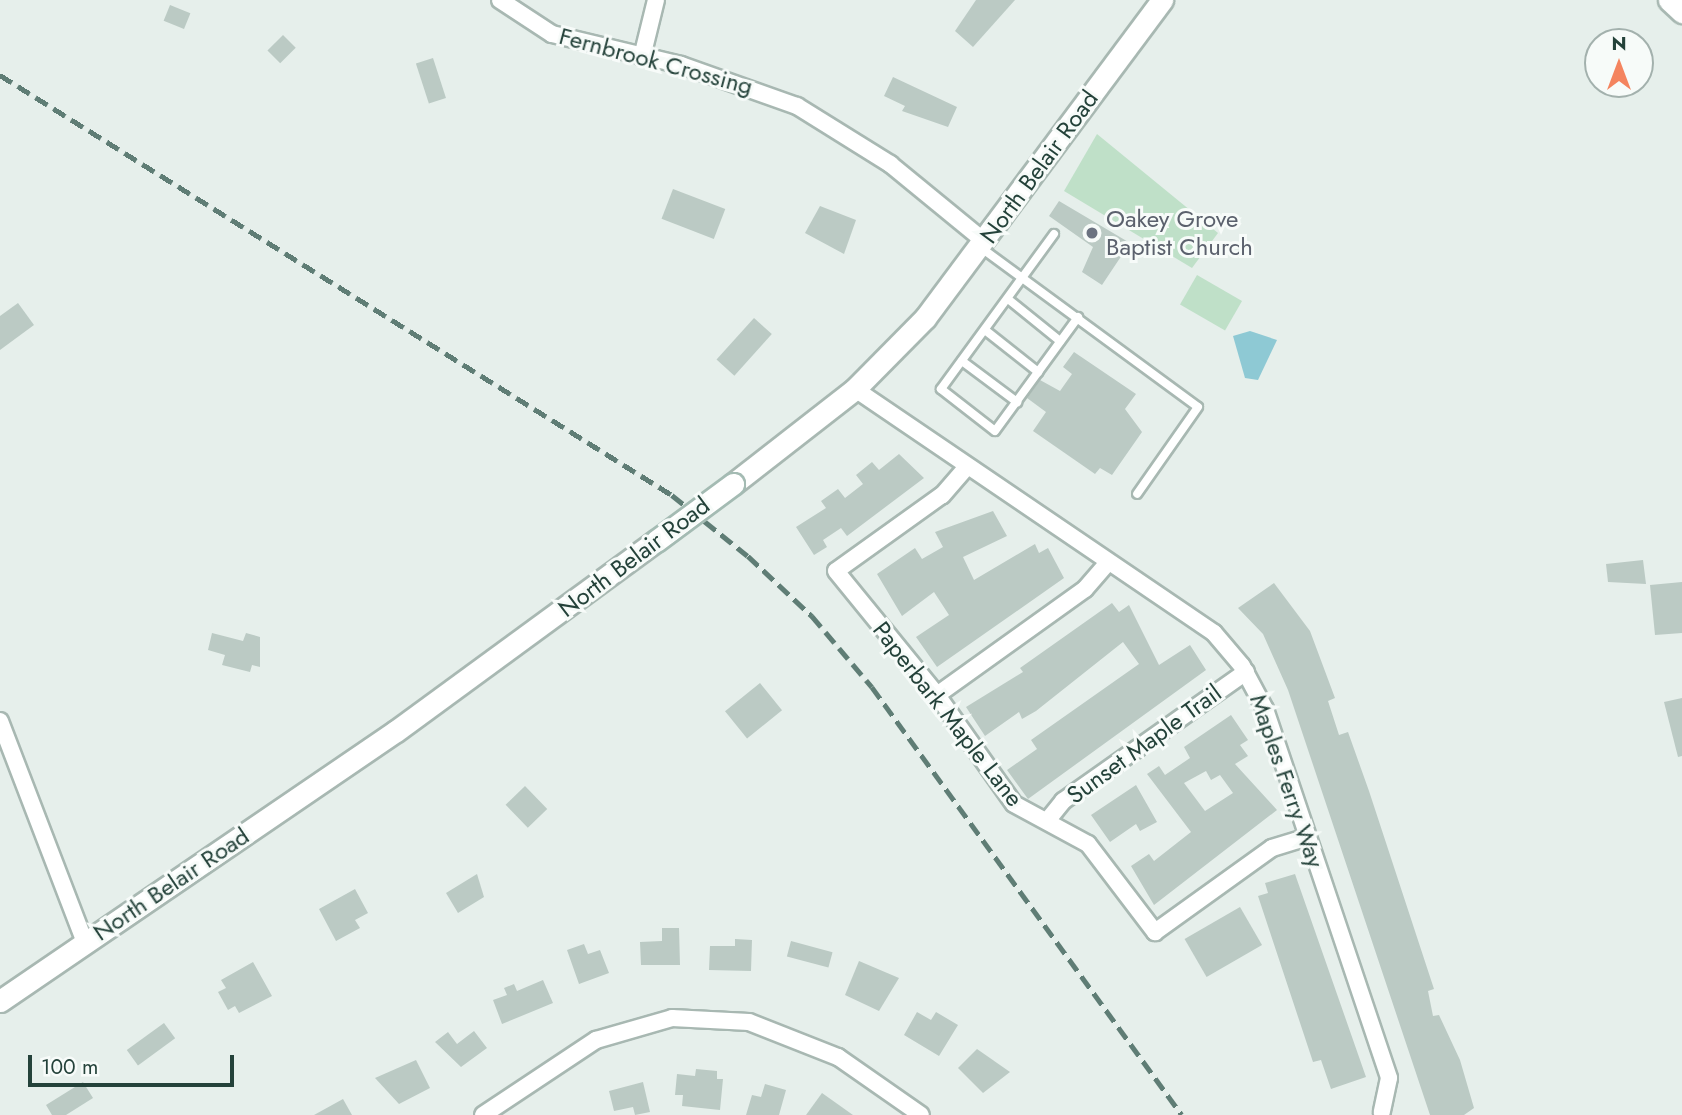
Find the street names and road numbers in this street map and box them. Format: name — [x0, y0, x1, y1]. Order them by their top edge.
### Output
street label: Fernbrook Crossing — [556, 21, 756, 101]
street label: North Belair Road — [974, 85, 1104, 249]
street label: North Belair Road — [553, 491, 715, 623]
street label: Paperbark Maple Lane — [867, 616, 1029, 812]
street label: Sunset Maple Trail — [1061, 678, 1227, 810]
street label: Maples Ferry Way — [1244, 691, 1330, 871]
street label: North Belair Road — [88, 821, 254, 947]

